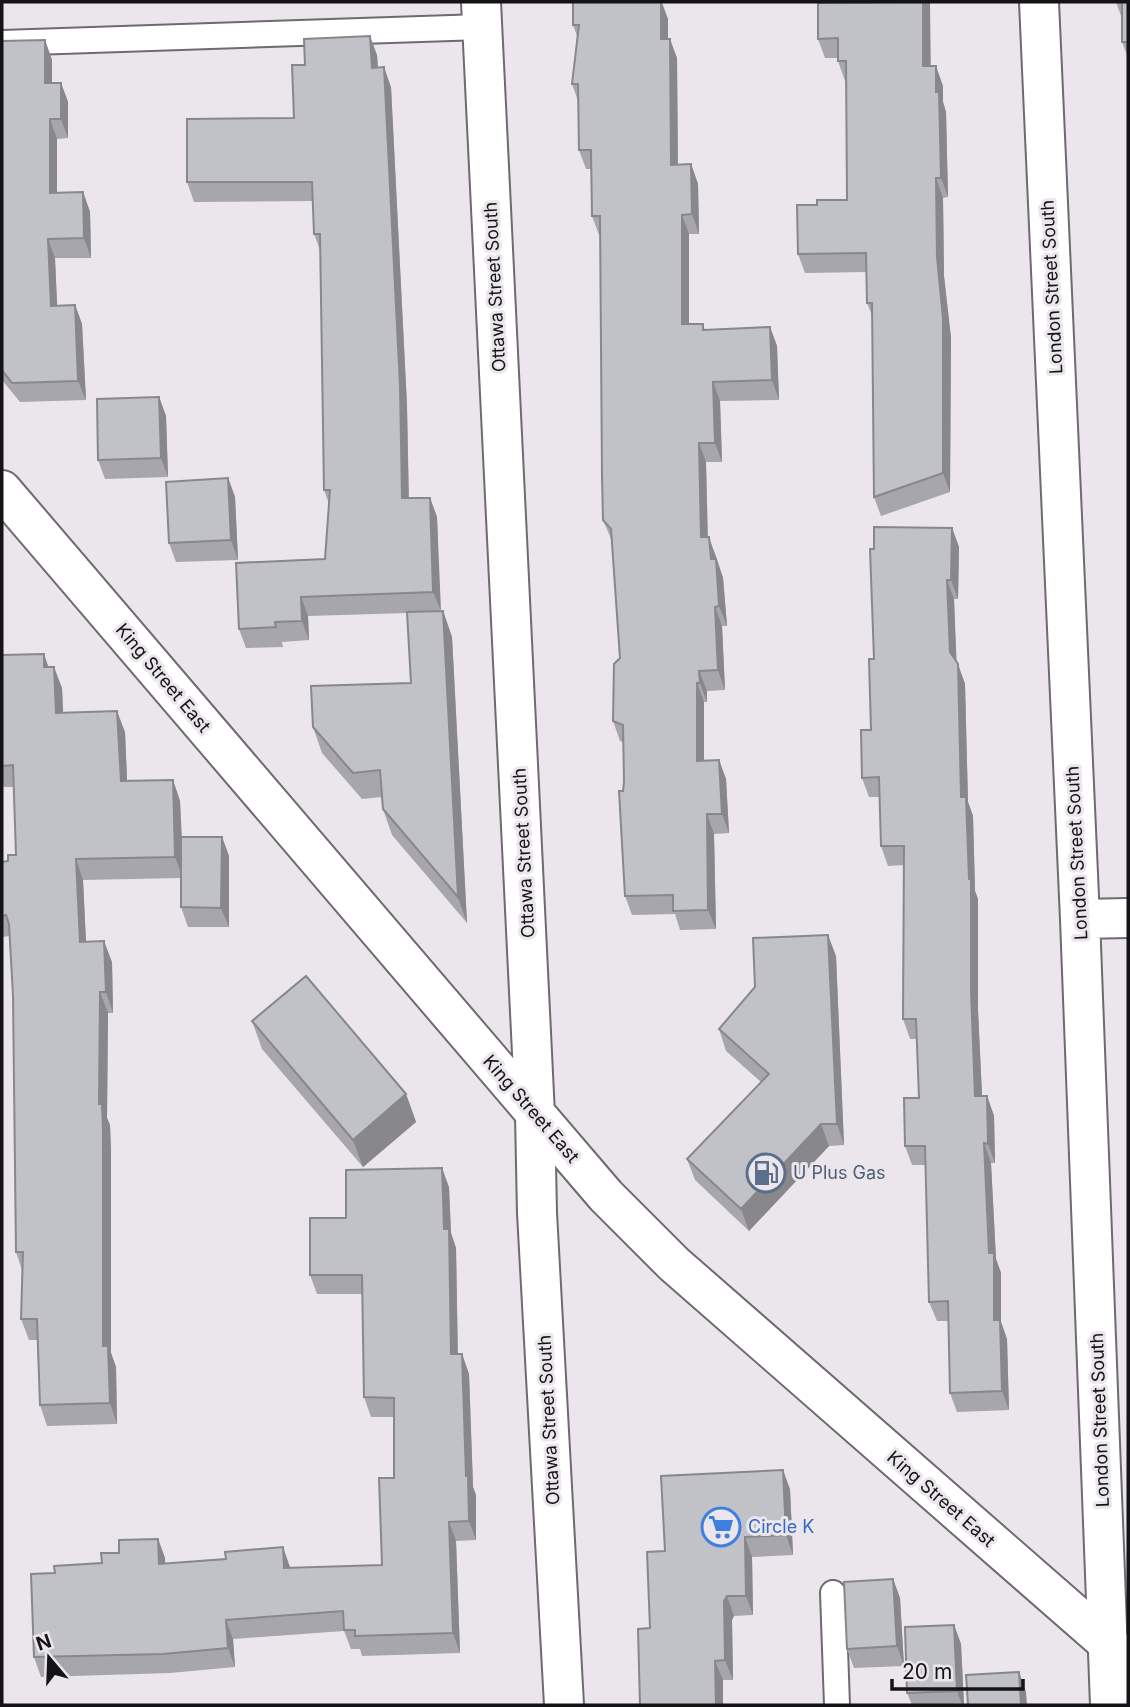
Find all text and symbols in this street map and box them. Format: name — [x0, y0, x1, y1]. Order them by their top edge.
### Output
street label: London Street South — [1036, 199, 1067, 375]
street label: Ottawa Street South — [480, 201, 509, 373]
street label: King Street East — [112, 619, 215, 736]
street label: London Street South — [1061, 765, 1092, 941]
street label: Ottawa Street South — [509, 767, 538, 939]
street label: King Street East — [479, 1051, 584, 1167]
fuel station icon: U Plus Gas — [745, 1152, 787, 1194]
place label: U Plus Gas — [793, 1162, 886, 1183]
street label: London Street South — [1086, 1332, 1113, 1508]
street label: Ottawa Street South — [534, 1334, 563, 1506]
street label: King Street East — [883, 1446, 999, 1551]
supermarket icon: Circle K — [700, 1506, 742, 1548]
place label: Circle K — [748, 1516, 814, 1537]
north arrow — [14, 1623, 84, 1693]
text: N — [33, 1629, 54, 1656]
scale bar — [892, 1648, 1023, 1692]
text: 20 m — [902, 1659, 952, 1684]

